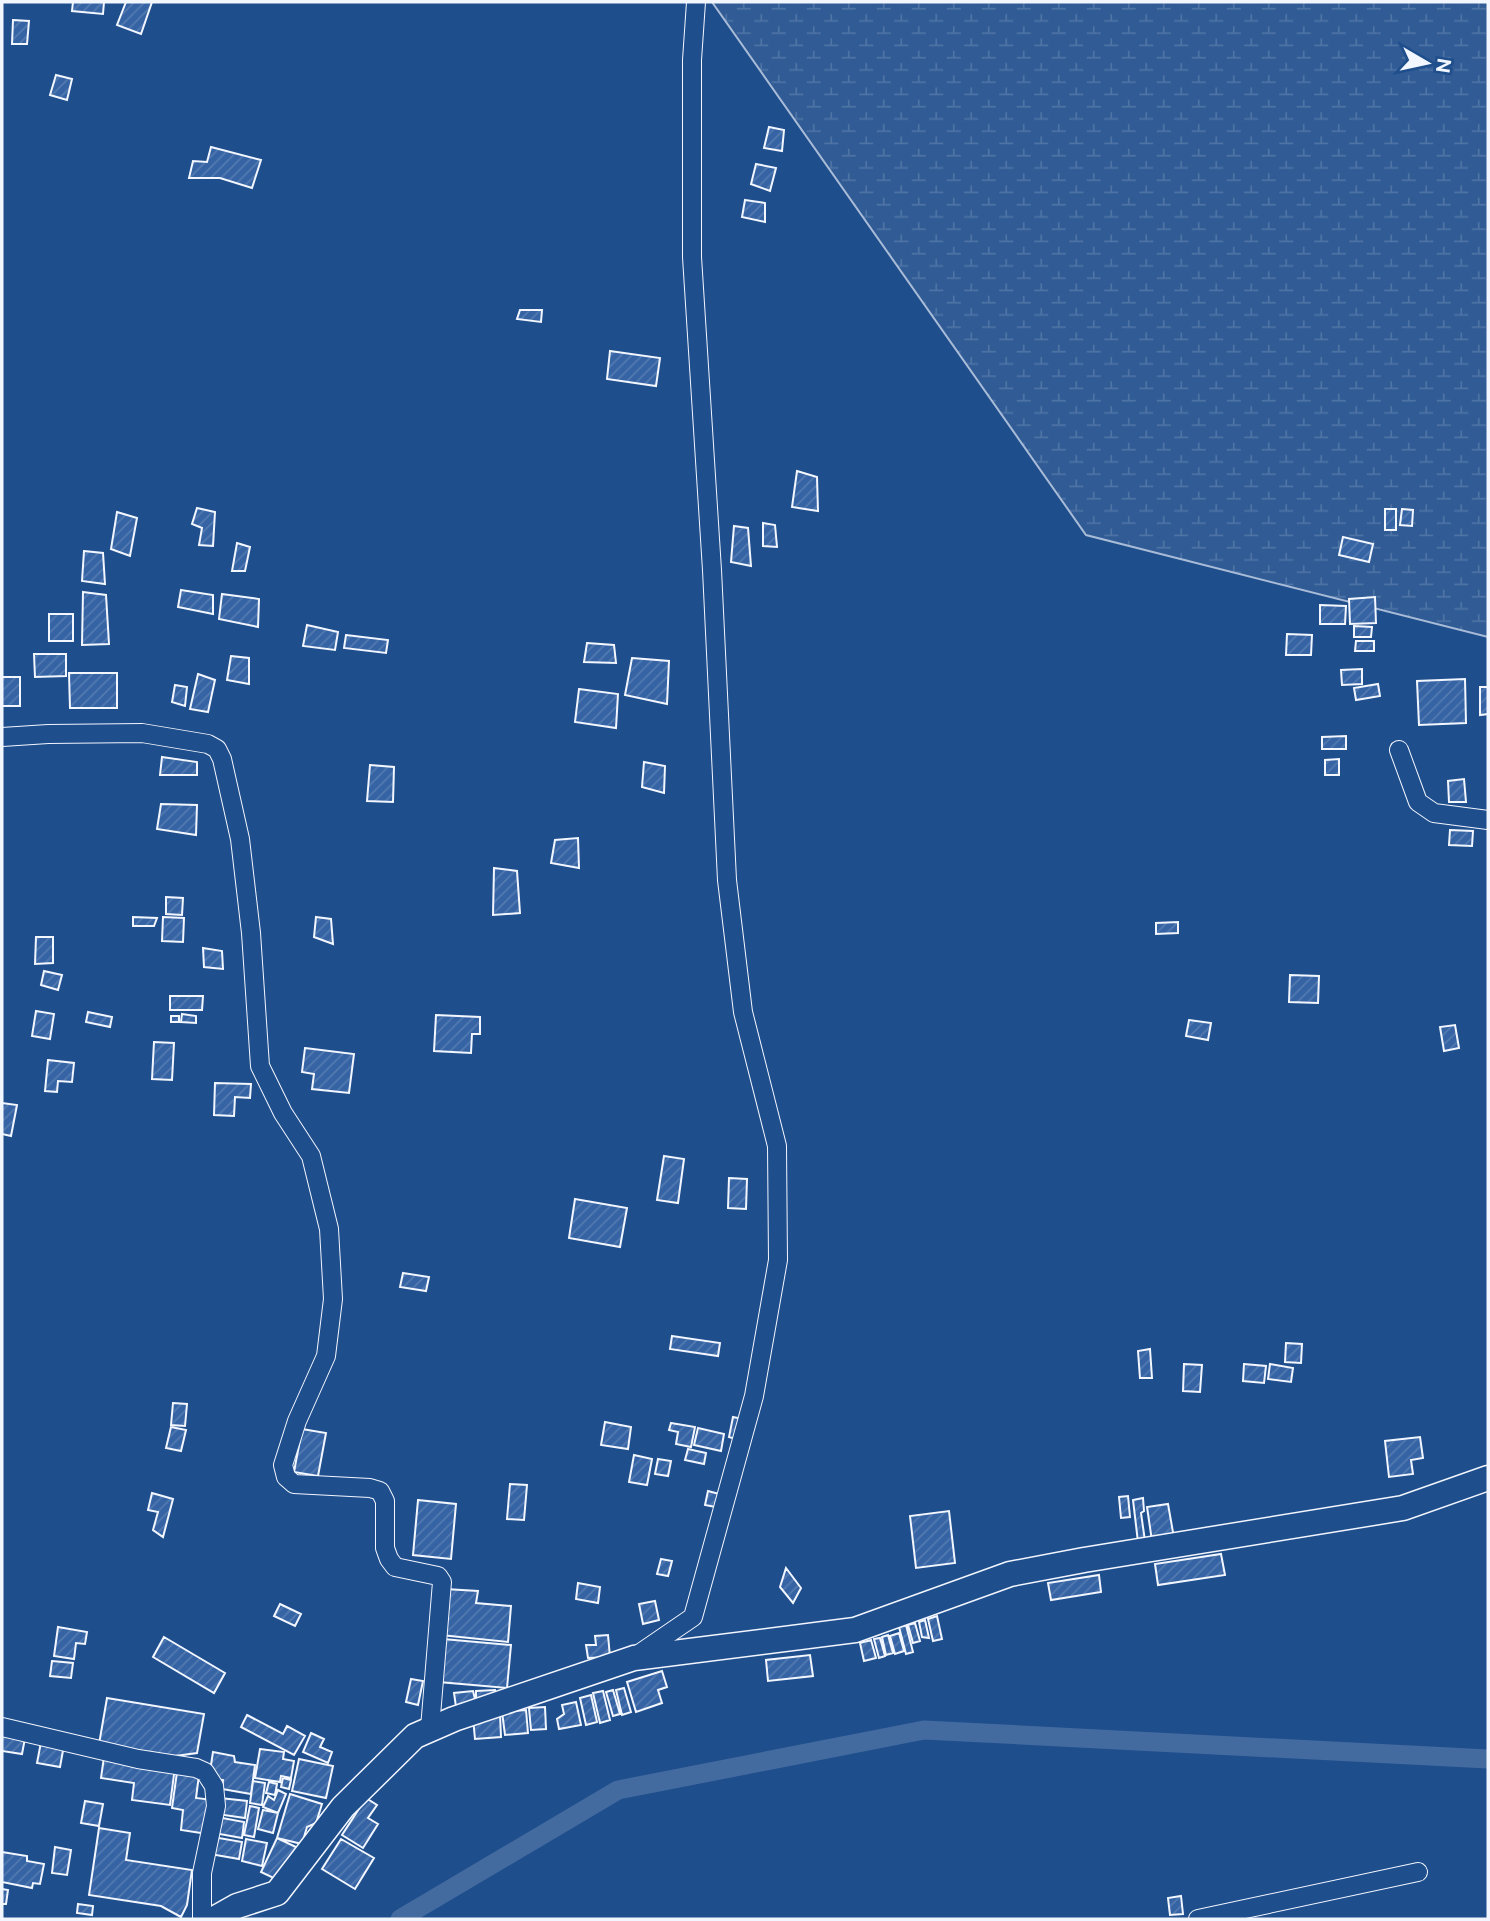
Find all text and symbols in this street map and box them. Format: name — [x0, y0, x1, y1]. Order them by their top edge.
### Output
north arrow — [1392, 28, 1462, 98]
text: N — [1432, 57, 1456, 75]

